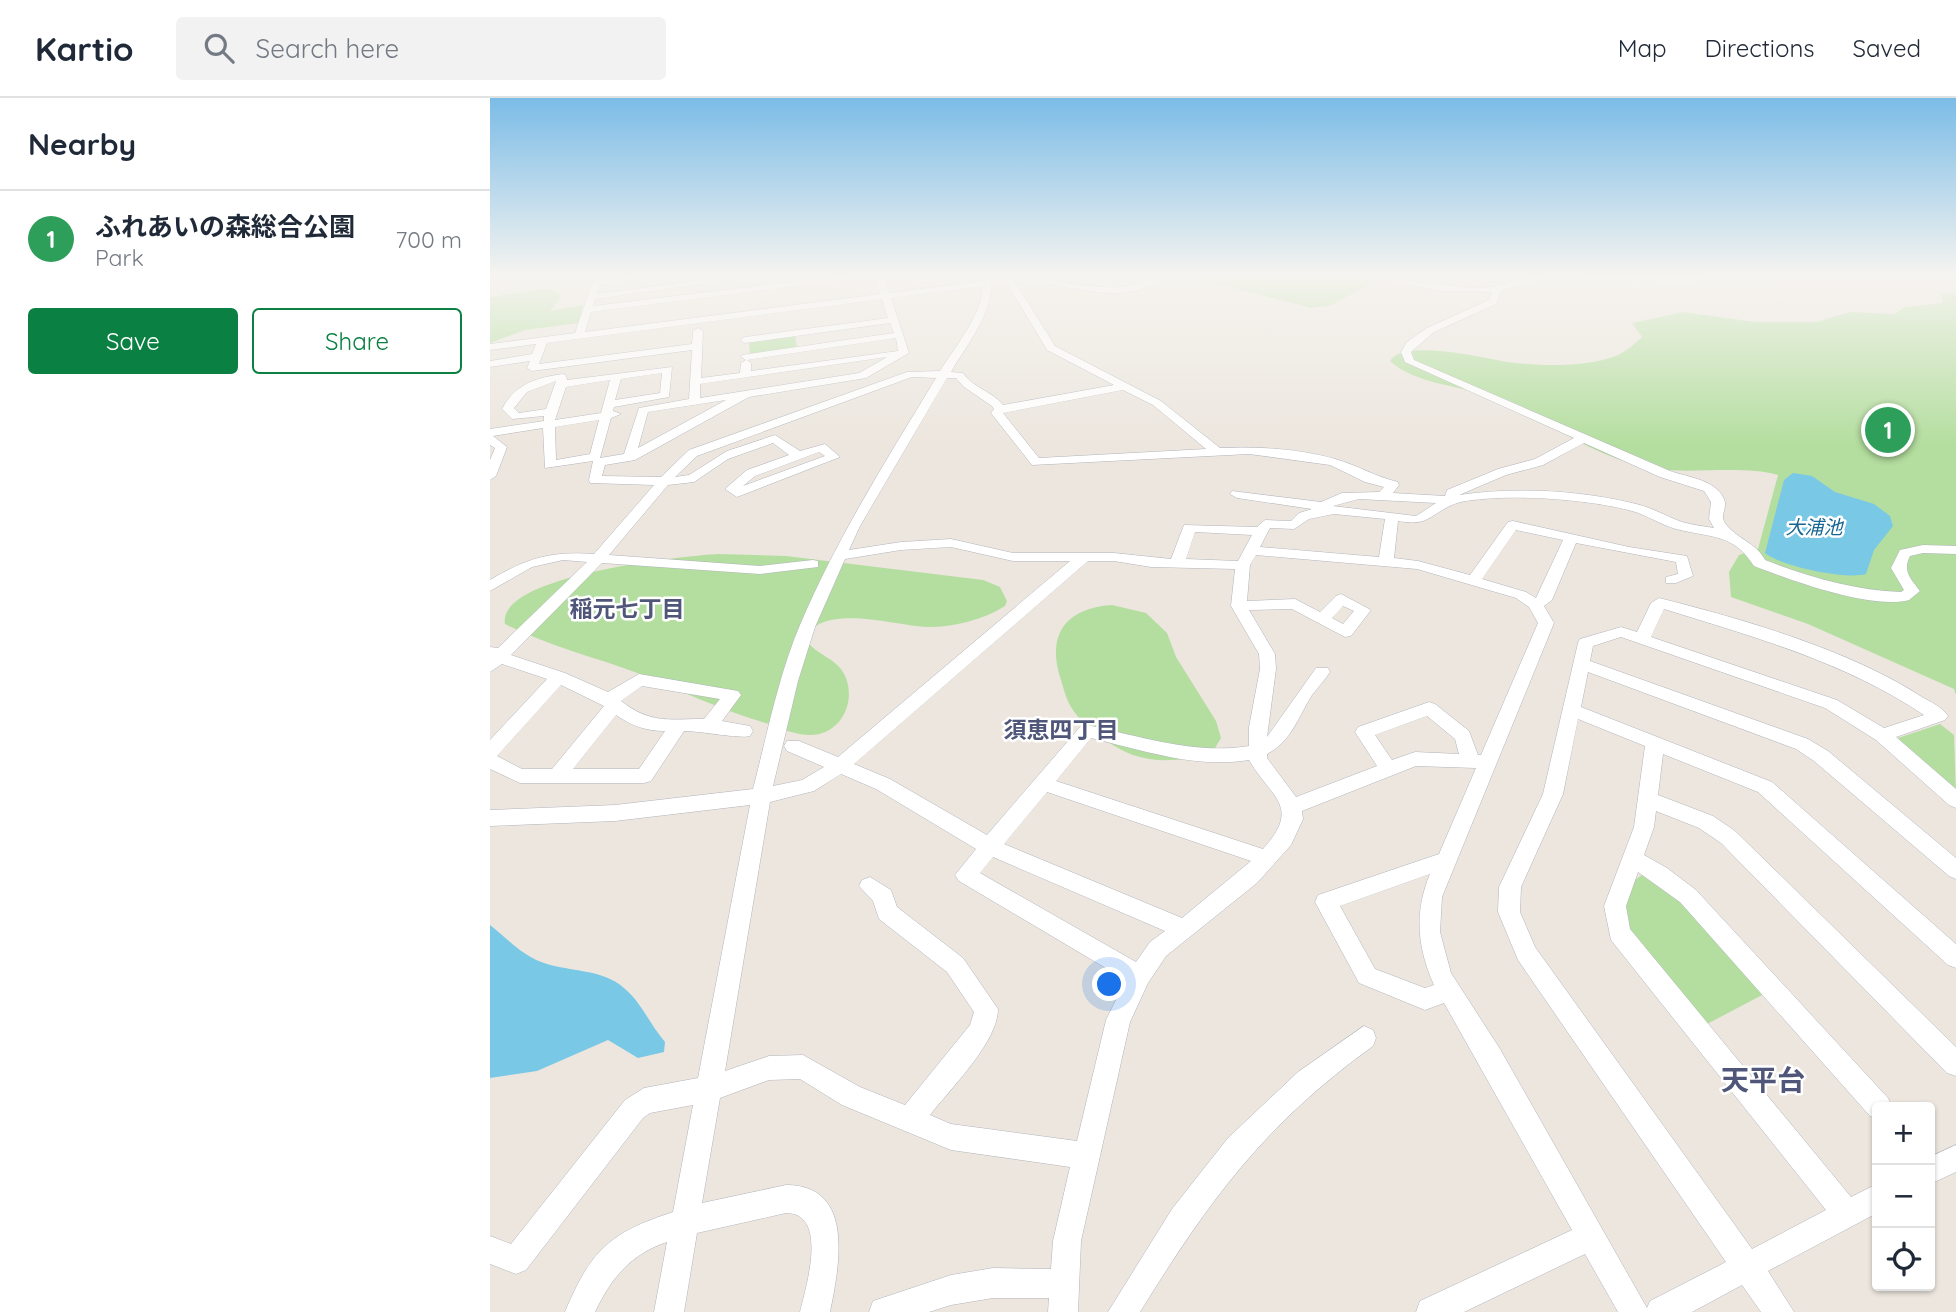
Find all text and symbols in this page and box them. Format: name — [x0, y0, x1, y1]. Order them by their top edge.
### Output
search box — [176, 17, 666, 80]
text: Kartio — [35, 28, 134, 69]
icon: search — [200, 29, 238, 67]
text: Search here — [256, 32, 399, 65]
text: Map — [1618, 33, 1667, 63]
text: Directions — [1705, 33, 1815, 63]
text: Saved — [1853, 33, 1921, 63]
text: Nearby — [28, 125, 136, 163]
text: ふれあいの森総合公園 — [95, 210, 355, 243]
text: 1 — [47, 225, 55, 254]
text: 700 m — [396, 225, 462, 254]
text: Park — [95, 243, 144, 272]
button: Save — [28, 308, 238, 374]
button: Share — [252, 308, 462, 374]
pin: 1 — [1865, 404, 1911, 456]
water label: 大浦池 — [1785, 515, 1844, 539]
district label: 稲元七丁目 — [570, 594, 685, 623]
district label: 須恵四丁目 — [1004, 715, 1119, 744]
your location — [1092, 967, 1126, 1001]
district label: 天平台 — [1721, 1062, 1805, 1097]
map controls — [1872, 1102, 1935, 1291]
button: + — [1872, 1102, 1935, 1165]
button: − — [1872, 1165, 1935, 1228]
button: locate — [1872, 1228, 1935, 1291]

